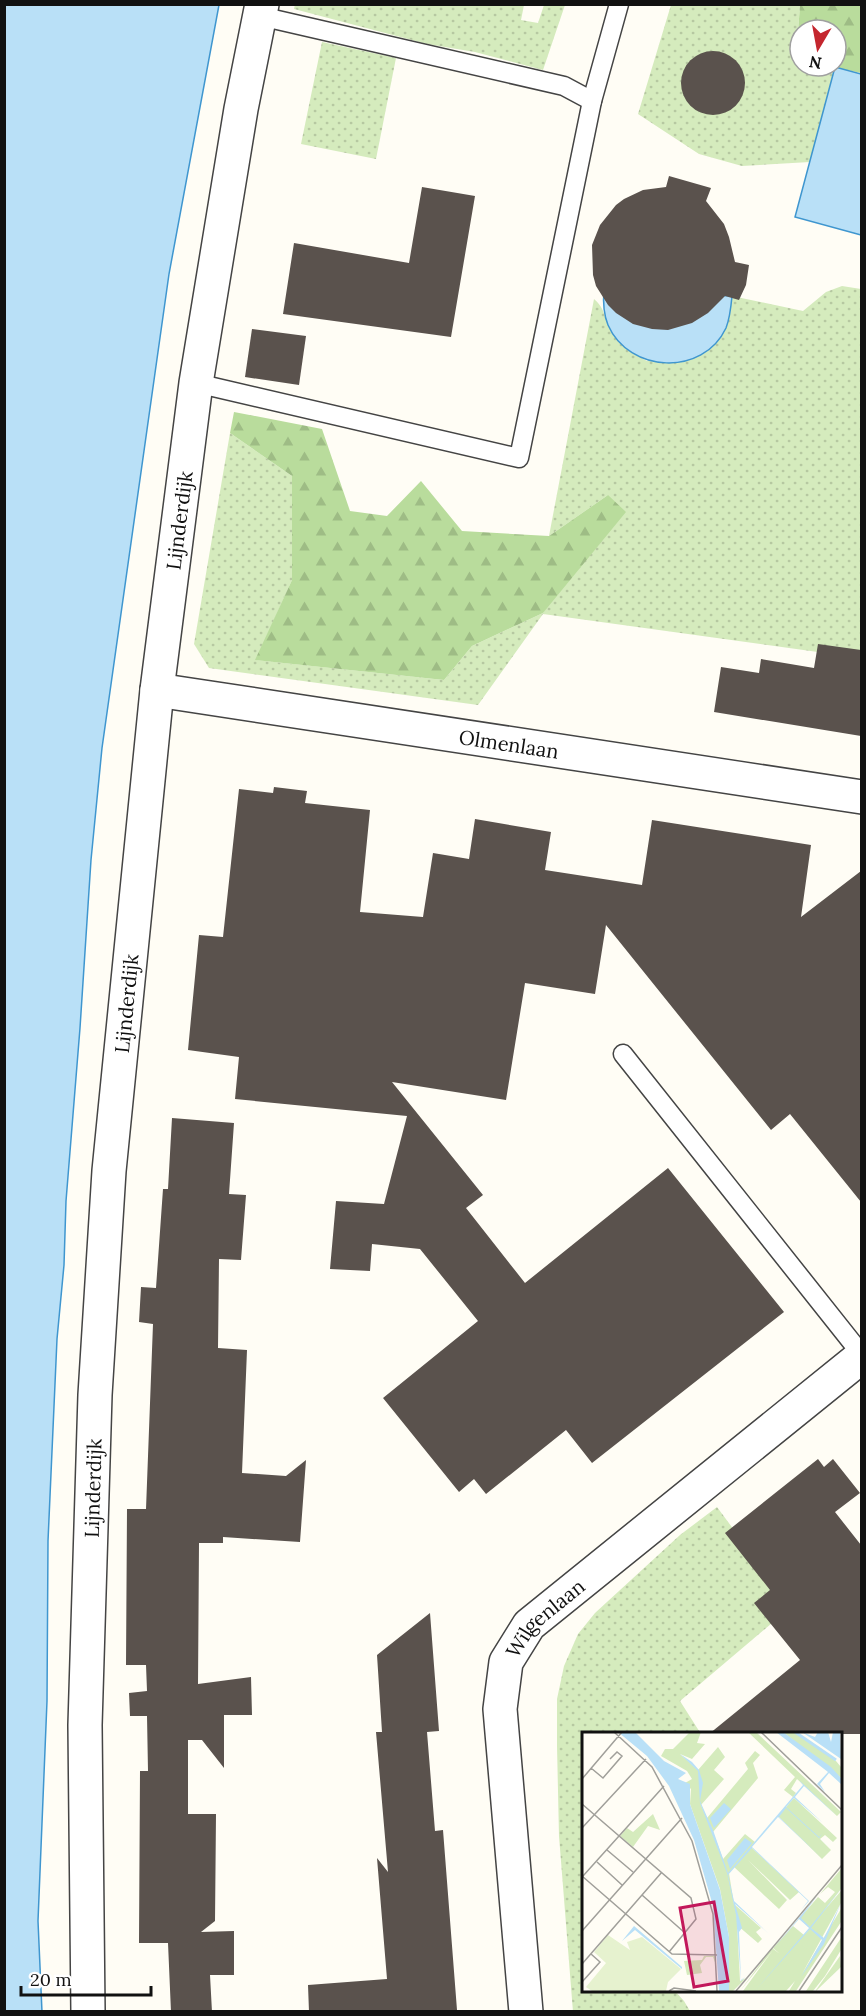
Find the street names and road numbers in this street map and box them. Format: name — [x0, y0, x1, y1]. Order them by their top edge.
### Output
street label: Lijnderdijk — [160, 469, 197, 571]
street label: Olmenlaan — [457, 724, 561, 763]
street label: Lijnderdijk — [108, 952, 143, 1054]
street label: Lijnderdijk — [78, 1438, 106, 1538]
street label: Wilgenlaan — [500, 1573, 589, 1662]

